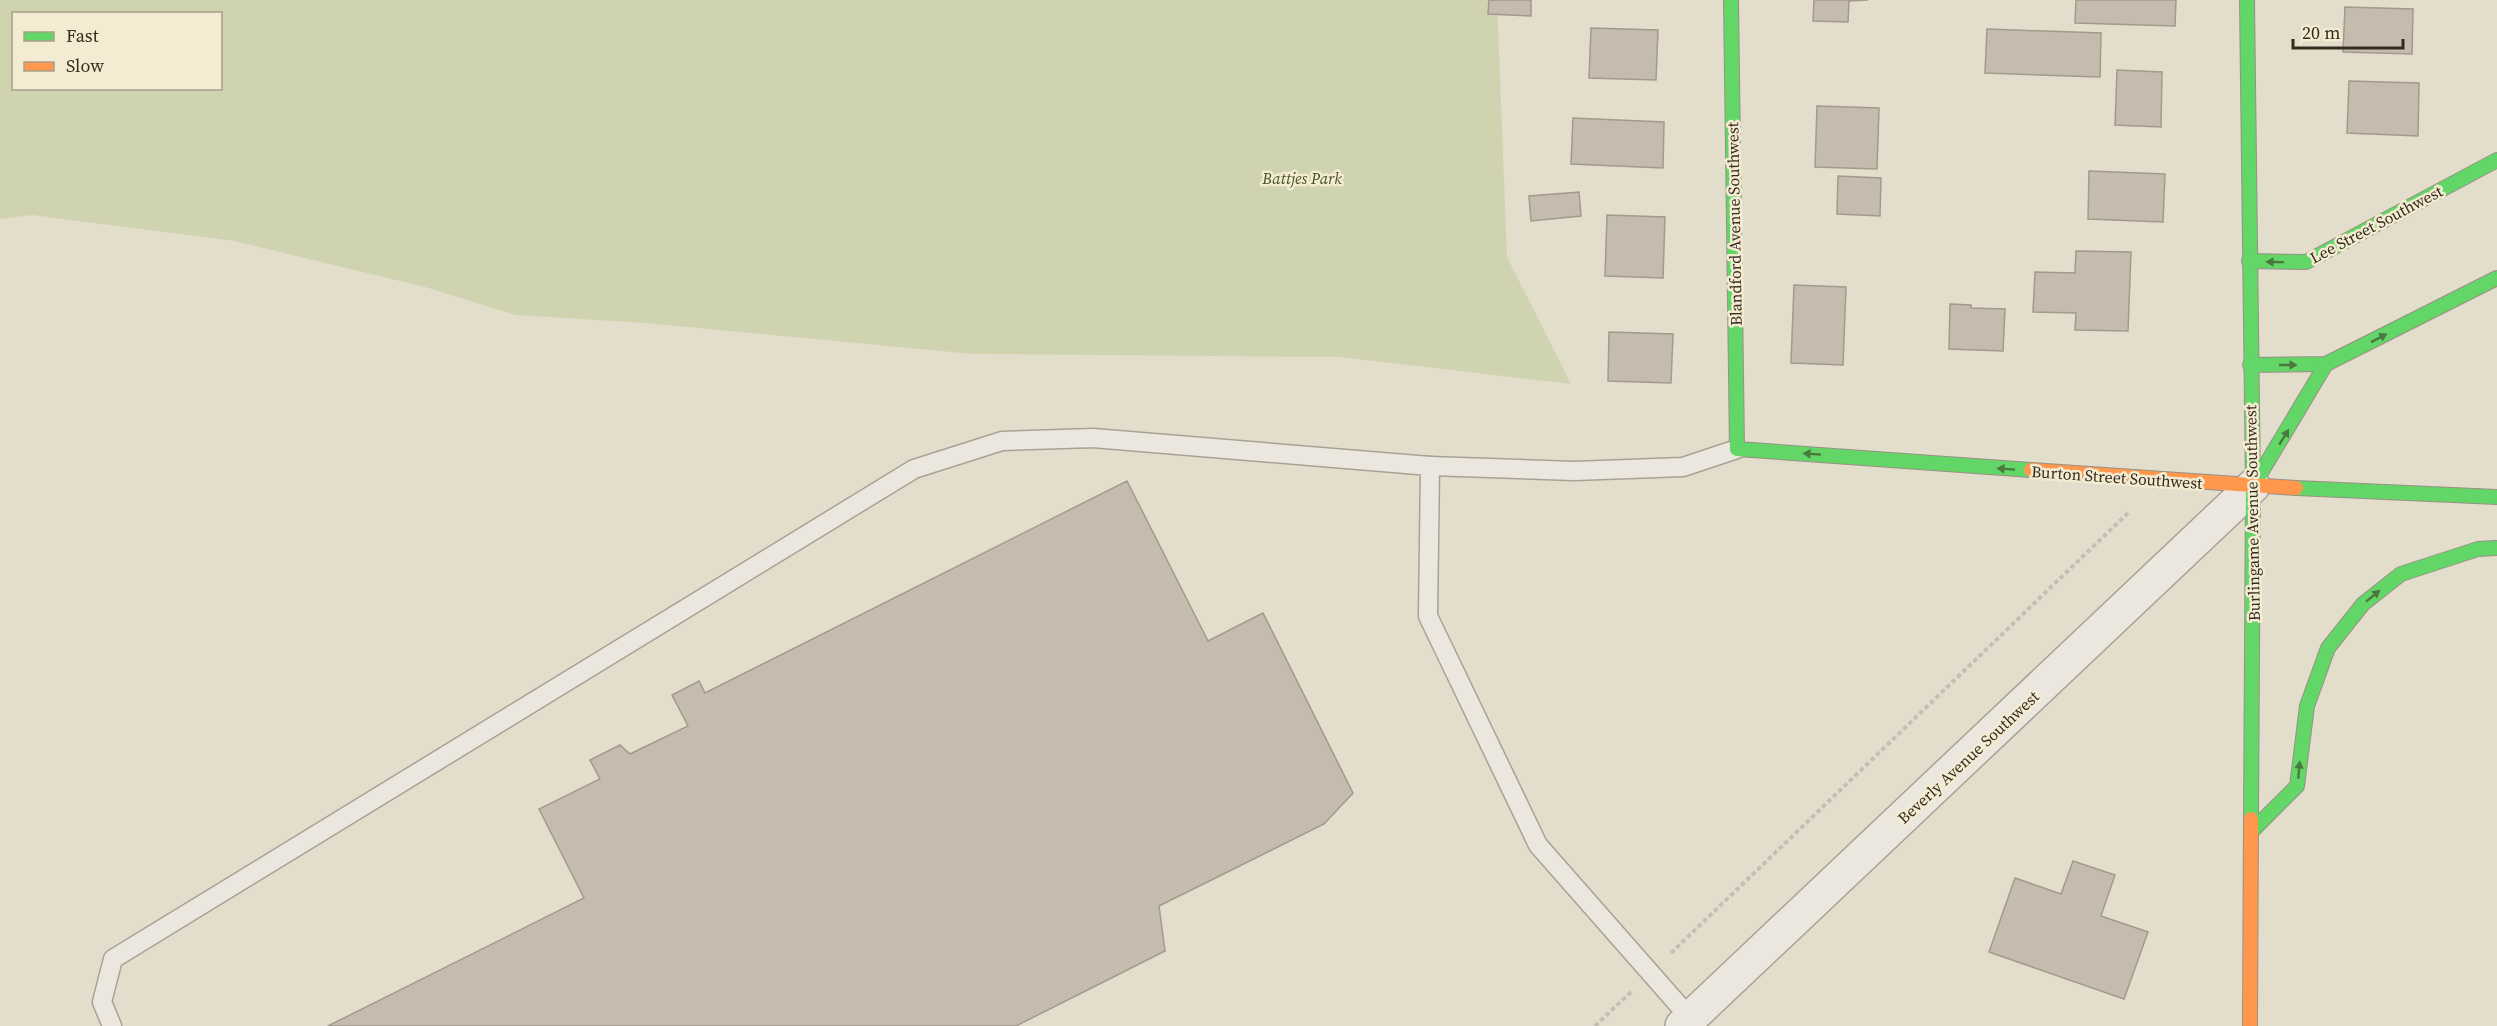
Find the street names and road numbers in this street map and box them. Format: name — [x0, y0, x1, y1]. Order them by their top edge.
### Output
street label: Blandford Avenue Southwest — [1721, 121, 1747, 326]
street label: Lee Street Southwest — [2306, 179, 2447, 268]
street label: Burlingame Avenue Southwest — [2239, 404, 2265, 621]
street label: Burton Street Southwest — [2031, 460, 2204, 494]
street label: Beverly Avenue Southwest — [1892, 685, 2044, 828]

